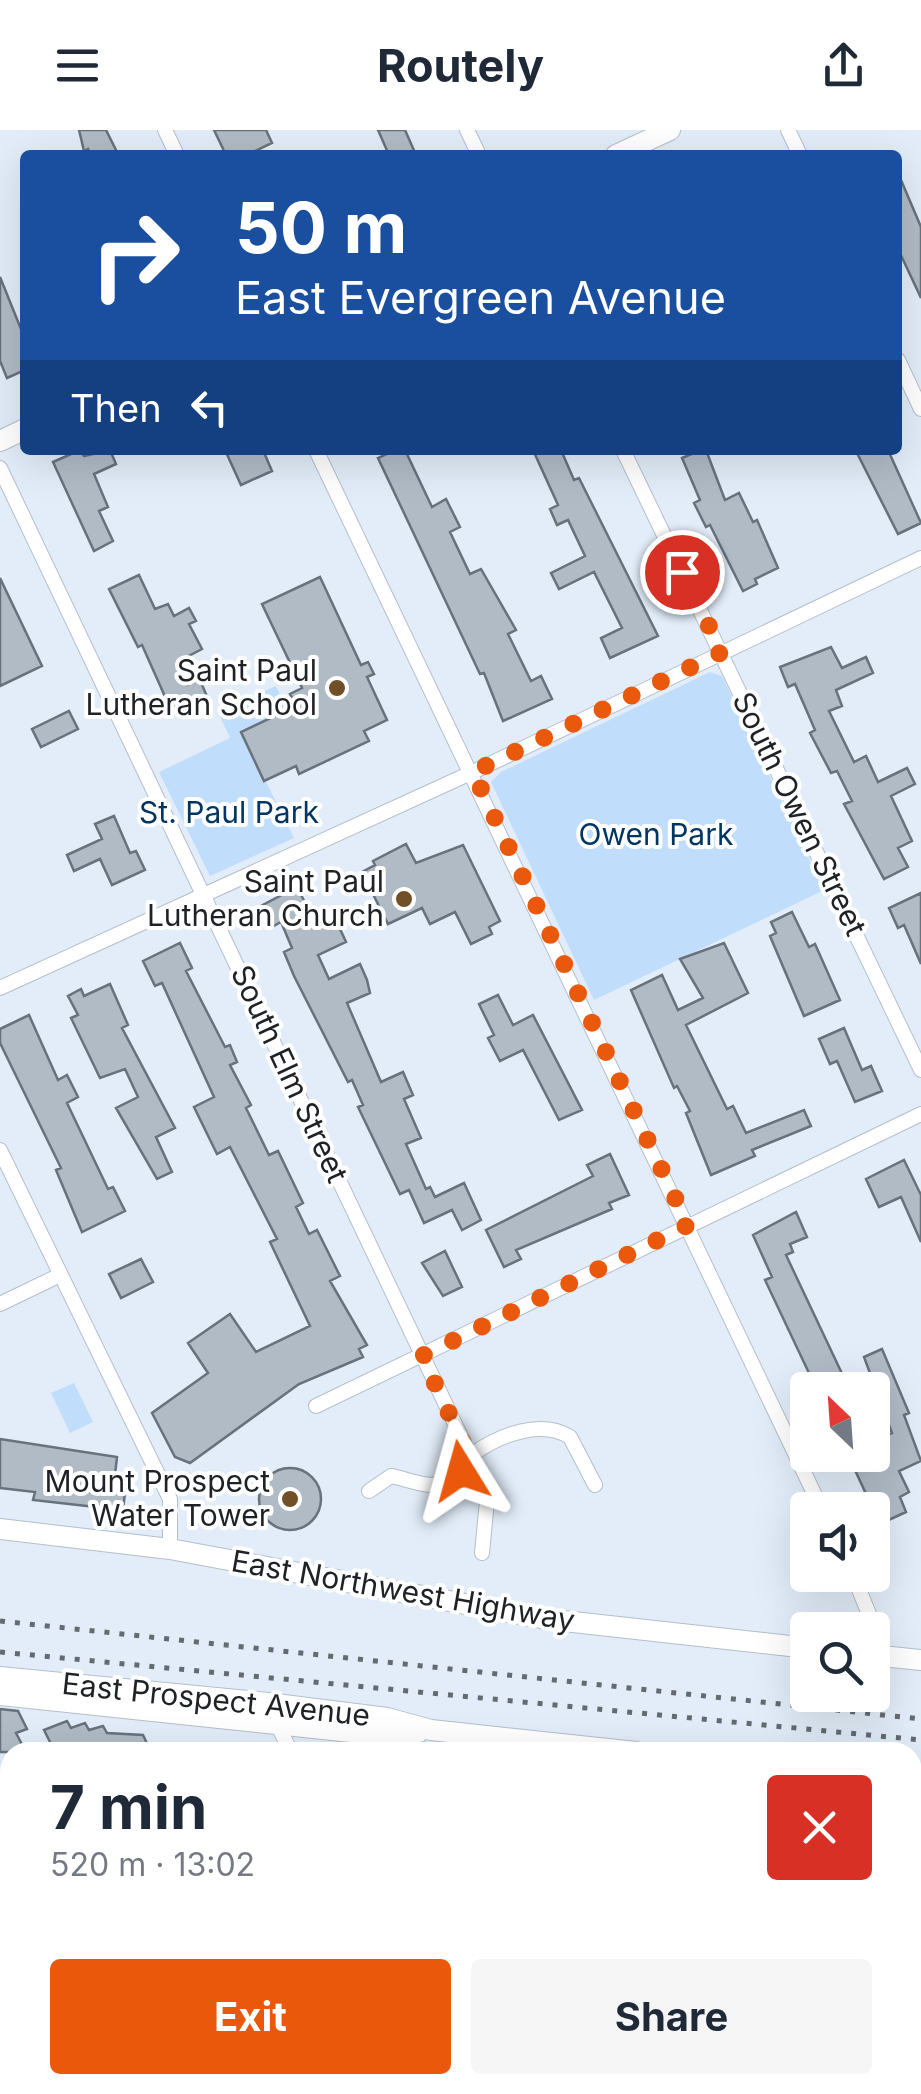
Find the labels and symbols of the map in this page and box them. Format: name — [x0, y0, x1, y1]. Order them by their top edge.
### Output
pin — [640, 530, 725, 615]
place label: Saint Paul Lutheran School — [86, 652, 317, 722]
marker: Saint Paul Lutheran School — [326, 677, 348, 699]
street label: South Owen Street — [725, 686, 875, 941]
park label: St. Paul Park — [139, 794, 319, 830]
park label: Owen Park — [579, 816, 734, 852]
place label: Saint Paul Lutheran Church — [147, 863, 384, 933]
marker: Saint Paul Lutheran Church — [393, 888, 415, 910]
street label: South Elm Street — [224, 959, 356, 1188]
north arrow — [790, 1372, 890, 1472]
position arrow — [409, 1419, 513, 1523]
place label: Mount Prospect Water Tower — [45, 1463, 270, 1533]
marker: Mount Prospect Water Tower — [279, 1488, 301, 1510]
street label: East Northwest Highway — [229, 1542, 578, 1638]
street label: East Prospect Avenue — [60, 1665, 372, 1733]

